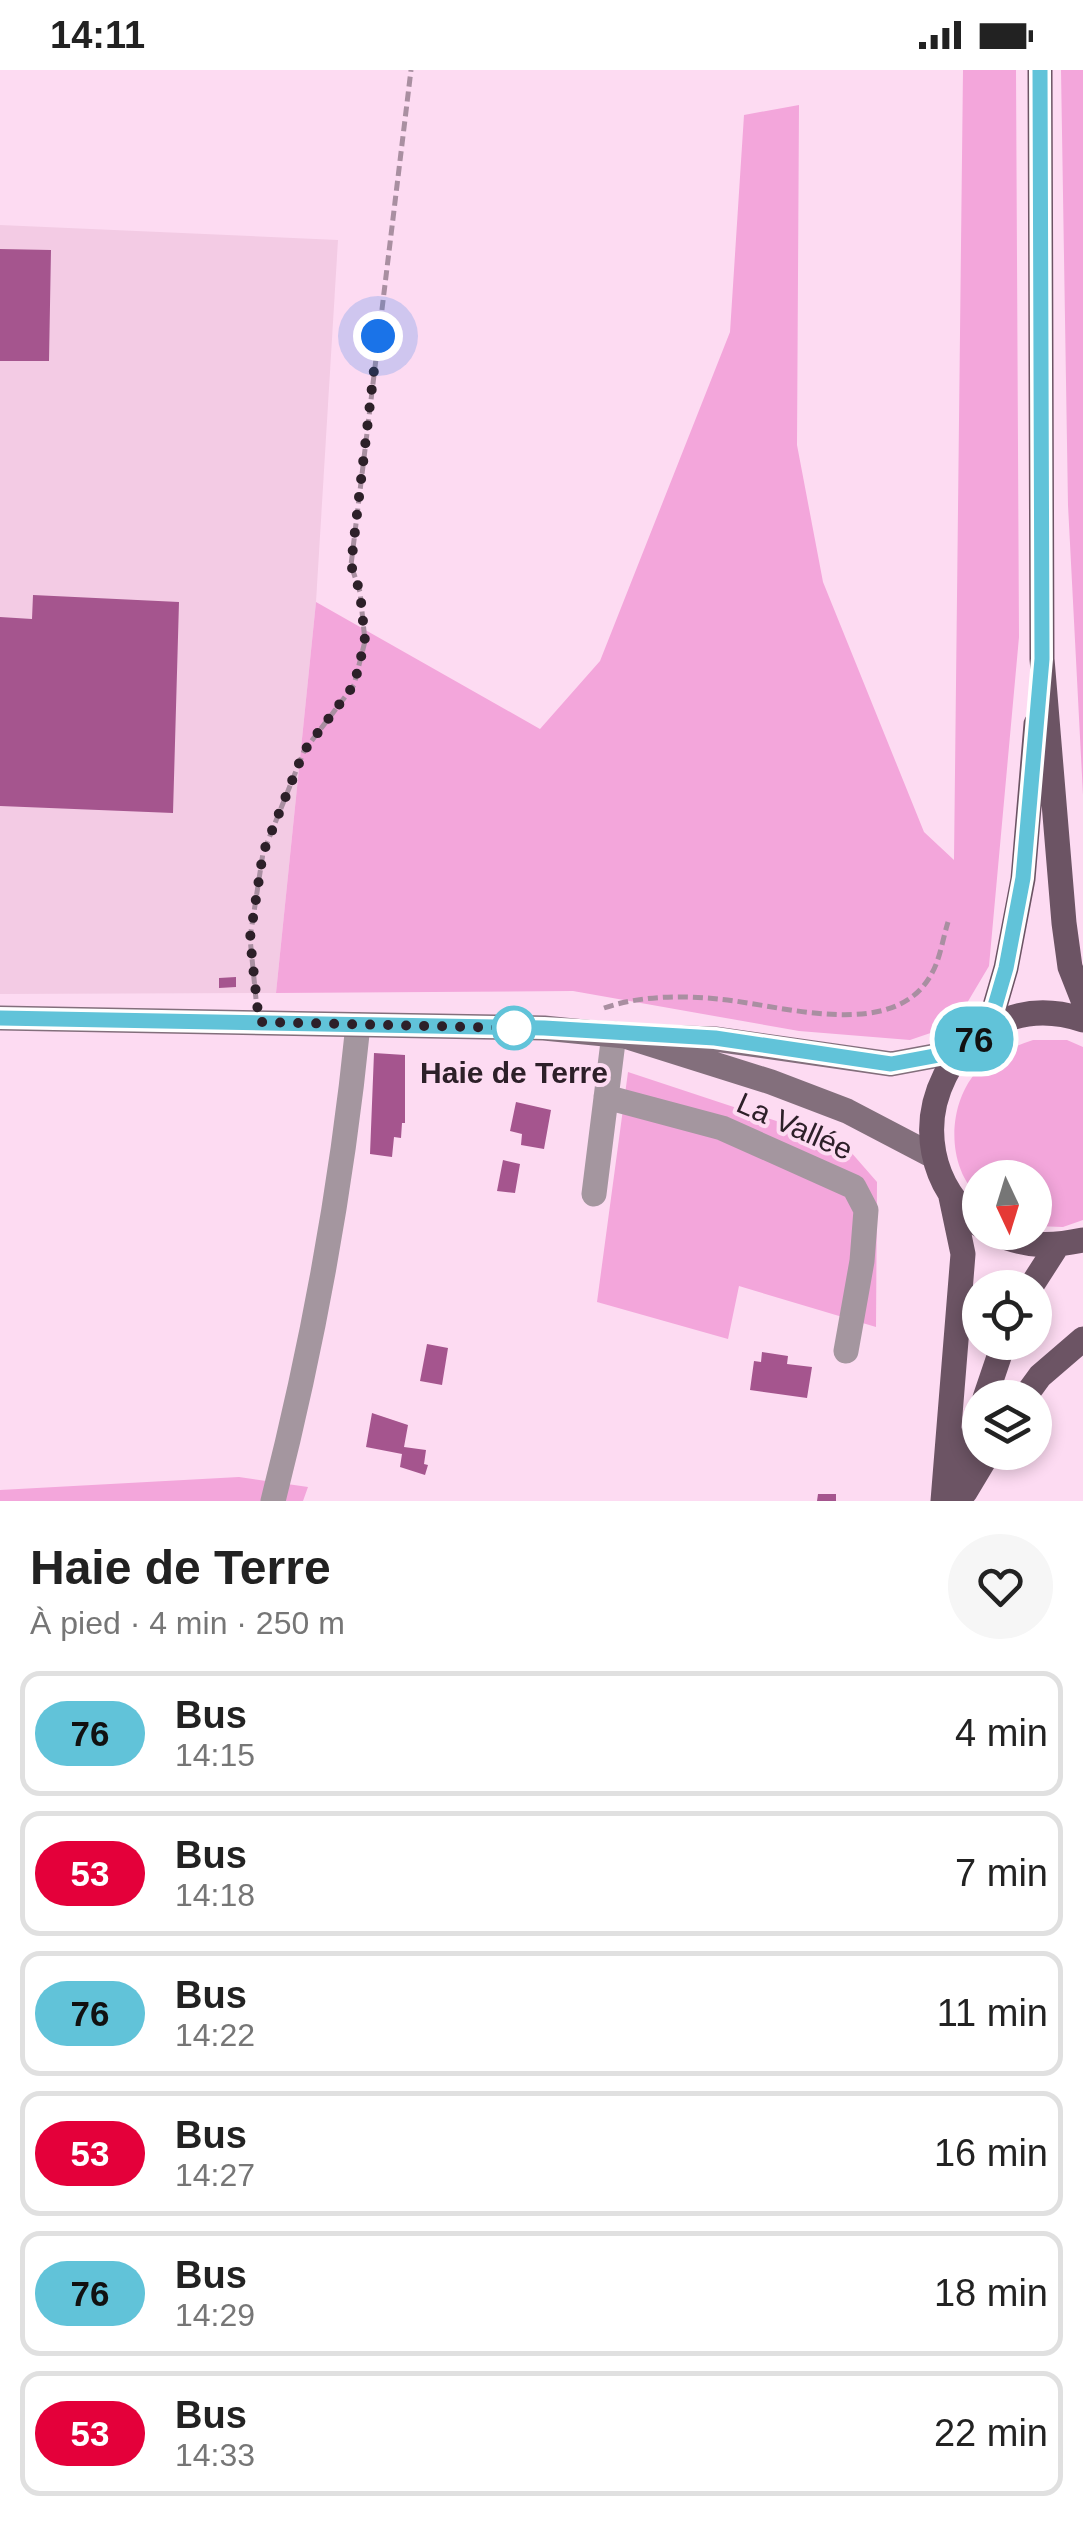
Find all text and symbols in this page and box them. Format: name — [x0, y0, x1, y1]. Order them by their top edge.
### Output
text: 14:11 — [50, 14, 145, 56]
your location — [353, 311, 403, 361]
line badge: 76 — [929, 1006, 1019, 1072]
marker: Haie de Terre — [493, 1007, 535, 1049]
text: 76 — [955, 1020, 993, 1059]
place label: Haie de Terre — [420, 1056, 608, 1089]
street label: La Vallée — [732, 1086, 858, 1166]
north arrow — [962, 1160, 1052, 1250]
map controls — [962, 1160, 1052, 1470]
button: locate — [962, 1270, 1052, 1360]
button: layers — [962, 1380, 1052, 1470]
button: heart — [948, 1534, 1053, 1639]
text: Haie de Terre — [30, 1541, 331, 1594]
text: À pied · 4 min · 250 m — [30, 1605, 345, 1641]
text: Bus — [175, 1694, 247, 1736]
text: 4 min — [955, 1712, 1048, 1754]
text: 76 — [71, 1714, 109, 1753]
text: 14:15 — [175, 1737, 255, 1773]
text: Bus — [175, 1834, 247, 1876]
text: 7 min — [955, 1852, 1048, 1894]
text: 53 — [71, 1854, 109, 1893]
text: 14:18 — [175, 1877, 255, 1913]
text: Bus — [175, 1974, 247, 2016]
text: 11 min — [937, 1992, 1048, 2034]
text: 76 — [71, 1994, 109, 2033]
text: 14:22 — [175, 2017, 255, 2053]
text: Bus — [175, 2114, 247, 2156]
text: 16 min — [934, 2132, 1048, 2174]
text: 53 — [71, 2134, 109, 2173]
text: 14:27 — [175, 2157, 255, 2193]
text: Bus — [175, 2254, 247, 2296]
text: 18 min — [934, 2272, 1048, 2314]
text: 76 — [71, 2274, 109, 2313]
text: 14:29 — [175, 2297, 255, 2333]
text: Bus — [175, 2394, 247, 2436]
text: 22 min — [934, 2412, 1048, 2454]
text: 53 — [71, 2414, 109, 2453]
text: 14:33 — [175, 2437, 255, 2473]

